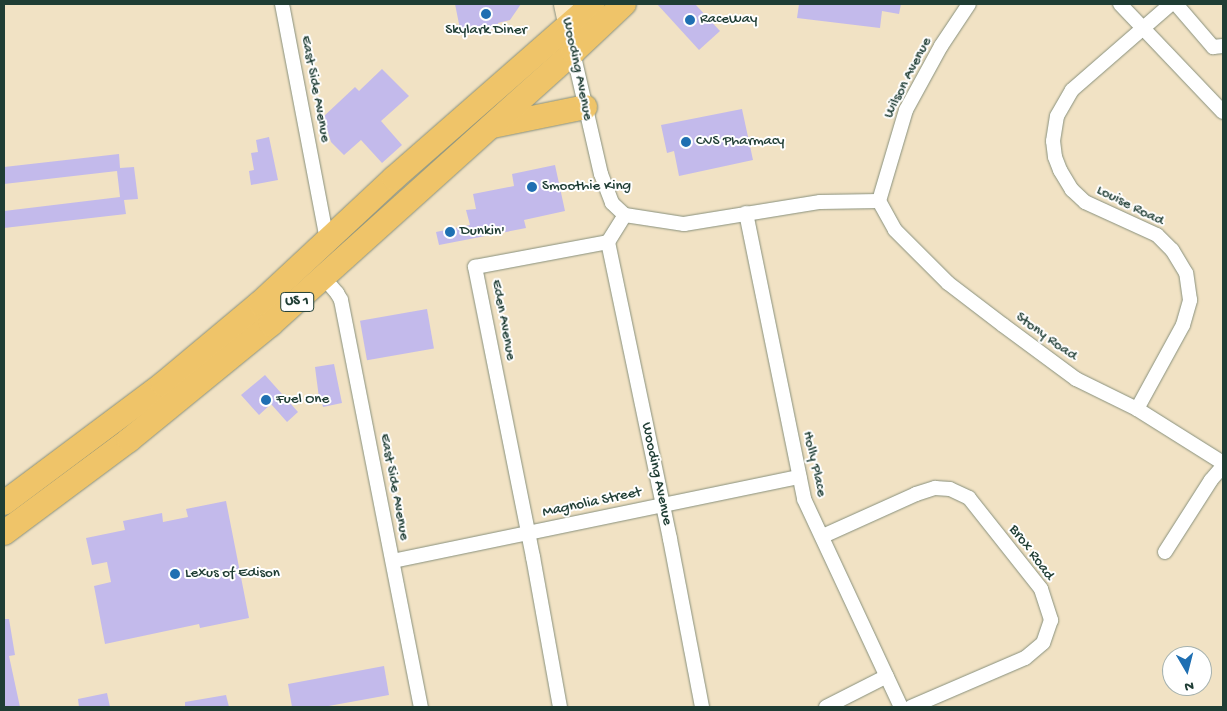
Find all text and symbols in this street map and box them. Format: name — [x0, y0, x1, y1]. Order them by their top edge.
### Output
marker: Skylark Diner — [480, 8, 492, 20]
place label: RaceWay — [700, 11, 757, 29]
marker: RaceWay — [684, 14, 696, 26]
street label: Wooding Avenue — [557, 16, 597, 122]
place label: Skylark Diner — [445, 22, 527, 40]
street label: East Side Avenue — [296, 34, 334, 144]
street label: Wilson Avenue — [880, 35, 936, 121]
place label: CVS Pharmacy — [696, 133, 784, 151]
marker: CVS Pharmacy — [680, 136, 692, 148]
place label: Smoothie King — [542, 178, 631, 196]
marker: Smoothie King — [526, 181, 538, 193]
street label: Louise Road — [1093, 181, 1167, 231]
place label: Dunkin' — [460, 223, 505, 241]
marker: Dunkin' — [444, 226, 456, 238]
street label: Eden Avenue — [486, 278, 520, 362]
road number: US 1 — [280, 290, 314, 314]
street label: Stony Road — [1012, 309, 1080, 365]
place label: Fuel One — [276, 391, 329, 409]
marker: Fuel One — [260, 394, 272, 406]
street label: Wooding Avenue — [636, 421, 676, 527]
street label: Holly Place — [798, 430, 830, 498]
street label: East Side Avenue — [375, 432, 413, 542]
street label: Magnolia Street — [541, 484, 643, 522]
street label: Brox Road — [1004, 522, 1058, 584]
place label: Lexus of Edison — [185, 565, 280, 583]
marker: Lexus of Edison — [169, 568, 181, 580]
north arrow — [1162, 646, 1212, 696]
text: N — [1183, 676, 1195, 694]

